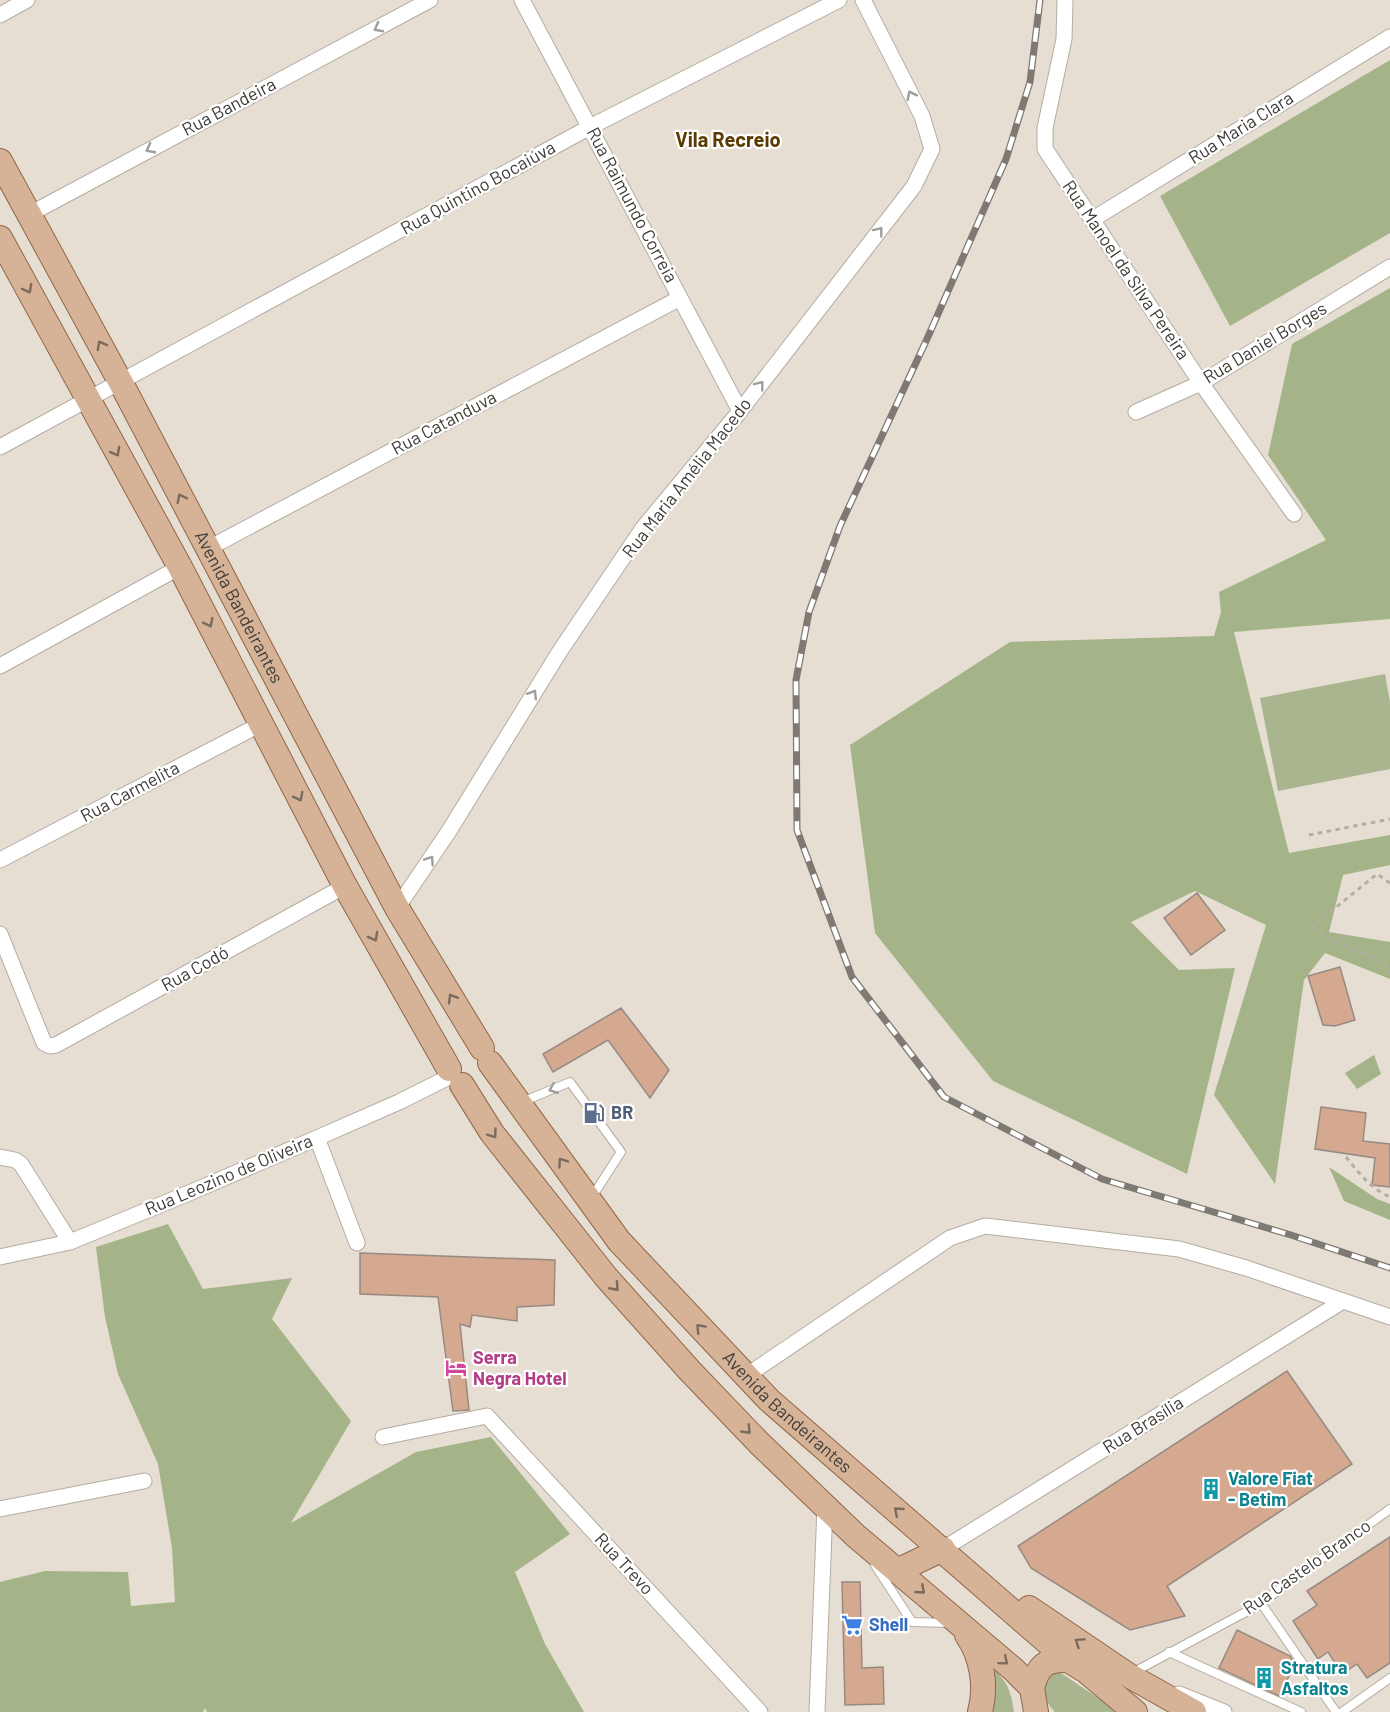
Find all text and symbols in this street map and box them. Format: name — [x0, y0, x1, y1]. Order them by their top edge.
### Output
one-way arrow — [374, 21, 384, 32]
street label: Rua Bandeira — [178, 72, 279, 140]
street label: Rua Maria Clara — [1184, 86, 1297, 168]
one-way arrow — [907, 90, 919, 101]
street label: Rua Raimundo Correia — [583, 123, 683, 286]
district label: Vila Recreio — [675, 127, 781, 151]
street label: Rua Quintino Bocaiúva — [396, 135, 559, 239]
one-way arrow — [146, 142, 157, 153]
street label: Rua Manoel da Silva Pereira — [1059, 176, 1195, 363]
one-way arrow — [872, 227, 883, 238]
one-way arrow — [21, 283, 32, 294]
street label: Rua Daniel Borges — [1199, 297, 1330, 388]
one-way arrow — [97, 340, 108, 351]
one-way arrow — [753, 381, 764, 392]
street label: Rua Catanduva — [387, 385, 500, 459]
street label: Rua Maria Amélia Macedo — [617, 393, 755, 562]
one-way arrow — [109, 446, 120, 456]
one-way arrow — [177, 494, 188, 504]
street label: Avenida Bandeirantes — [191, 527, 289, 687]
one-way arrow — [202, 617, 213, 628]
one-way arrow — [526, 690, 538, 700]
street label: Rua Carmelita — [76, 756, 183, 826]
one-way arrow — [292, 790, 303, 801]
one-way arrow — [423, 855, 434, 866]
one-way arrow — [367, 931, 378, 941]
street label: Rua Codó — [157, 941, 232, 996]
one-way arrow — [447, 994, 459, 1004]
one-way arrow — [548, 1082, 559, 1094]
fuel station icon: BR — [582, 1101, 606, 1125]
place label: BR — [611, 1101, 633, 1123]
one-way arrow — [486, 1128, 497, 1139]
street label: Rua Leozino de Oliveira — [142, 1129, 316, 1219]
one-way arrow — [558, 1158, 569, 1169]
one-way arrow — [608, 1280, 619, 1291]
one-way arrow — [696, 1324, 707, 1334]
place label: Serra Negra Hotel — [473, 1346, 567, 1389]
street label: Avenida Bandeirantes — [719, 1346, 857, 1477]
hotel icon: Serra Negra Hotel — [444, 1356, 468, 1380]
street label: Rua Brasília — [1098, 1391, 1187, 1458]
one-way arrow — [739, 1423, 750, 1434]
place label: Valore Fiat - Betim — [1228, 1467, 1313, 1510]
building icon: Valore Fiat - Betim — [1199, 1477, 1223, 1501]
one-way arrow — [894, 1507, 905, 1518]
street label: Rua Castelo Branco — [1238, 1514, 1375, 1619]
street label: Rua Trevo — [591, 1528, 659, 1599]
one-way arrow — [915, 1583, 925, 1594]
supermarket icon: Shell — [840, 1613, 864, 1637]
place label: Shell — [869, 1613, 908, 1635]
one-way arrow — [1075, 1639, 1086, 1650]
one-way arrow — [997, 1653, 1008, 1664]
place label: Stratura Asfaltos — [1281, 1656, 1349, 1699]
building icon: Stratura Asfaltos — [1252, 1666, 1276, 1690]

